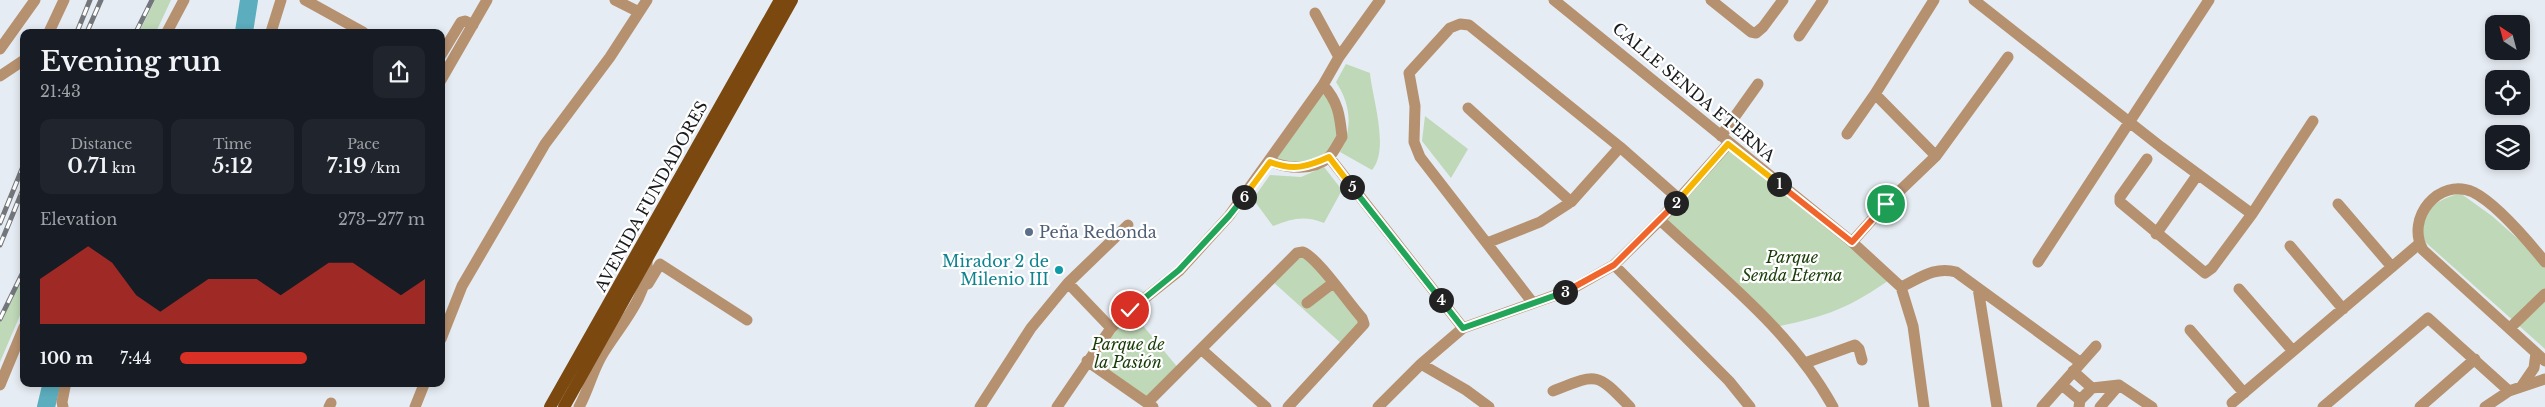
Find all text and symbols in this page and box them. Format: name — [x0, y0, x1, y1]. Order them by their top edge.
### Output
north arrow — [2485, 15, 2530, 60]
map controls — [2485, 15, 2530, 170]
street label: CALLE SENDA ETERNA — [1609, 18, 1780, 166]
text: Evening run — [40, 44, 221, 79]
button: share — [373, 46, 425, 98]
button: locate — [2485, 70, 2530, 115]
text: 21:43 — [40, 81, 81, 101]
street label: AVENIDA FUNDADORES — [590, 97, 712, 296]
button: layers — [2485, 125, 2530, 170]
text: Distance — [71, 135, 132, 153]
text: Time — [213, 135, 252, 153]
text: Pace — [347, 135, 380, 153]
text: 0.71 — [67, 153, 108, 179]
text: 5:12 — [212, 153, 253, 179]
text: 7:19 — [327, 153, 367, 179]
text: km — [108, 159, 136, 177]
text: /km — [367, 159, 400, 177]
pin: 1 — [1766, 172, 1792, 196]
pin: 5 — [1340, 174, 1364, 200]
text: 1 — [1776, 175, 1783, 193]
text: 5 — [1348, 178, 1357, 196]
pin — [1865, 183, 1907, 225]
pin: 6 — [1232, 184, 1256, 210]
text: 6 — [1240, 188, 1249, 206]
pin: 2 — [1664, 190, 1688, 216]
icon: arrive — [1872, 190, 1900, 218]
text: 2 — [1672, 194, 1681, 212]
text: Elevation — [40, 209, 117, 229]
text: 273–277 m — [338, 209, 425, 229]
place label: Peña Redonda — [1039, 222, 1157, 242]
marker: Peña Redonda — [1023, 226, 1035, 238]
park label: Parque Senda Eterna — [1742, 247, 1842, 285]
place label: Mirador 2 de Milenio III — [942, 251, 1049, 289]
marker: Mirador 2 de Milenio III — [1053, 264, 1065, 276]
pin: 3 — [1552, 280, 1578, 304]
text: 3 — [1561, 283, 1570, 301]
pin: 4 — [1428, 288, 1454, 312]
pin — [1109, 289, 1151, 331]
text: 4 — [1437, 291, 1446, 309]
icon: check — [1116, 296, 1144, 324]
park label: Parque de la Pasión — [1090, 334, 1165, 372]
text: 100 m — [40, 348, 93, 368]
text: 7:44 — [120, 348, 151, 368]

